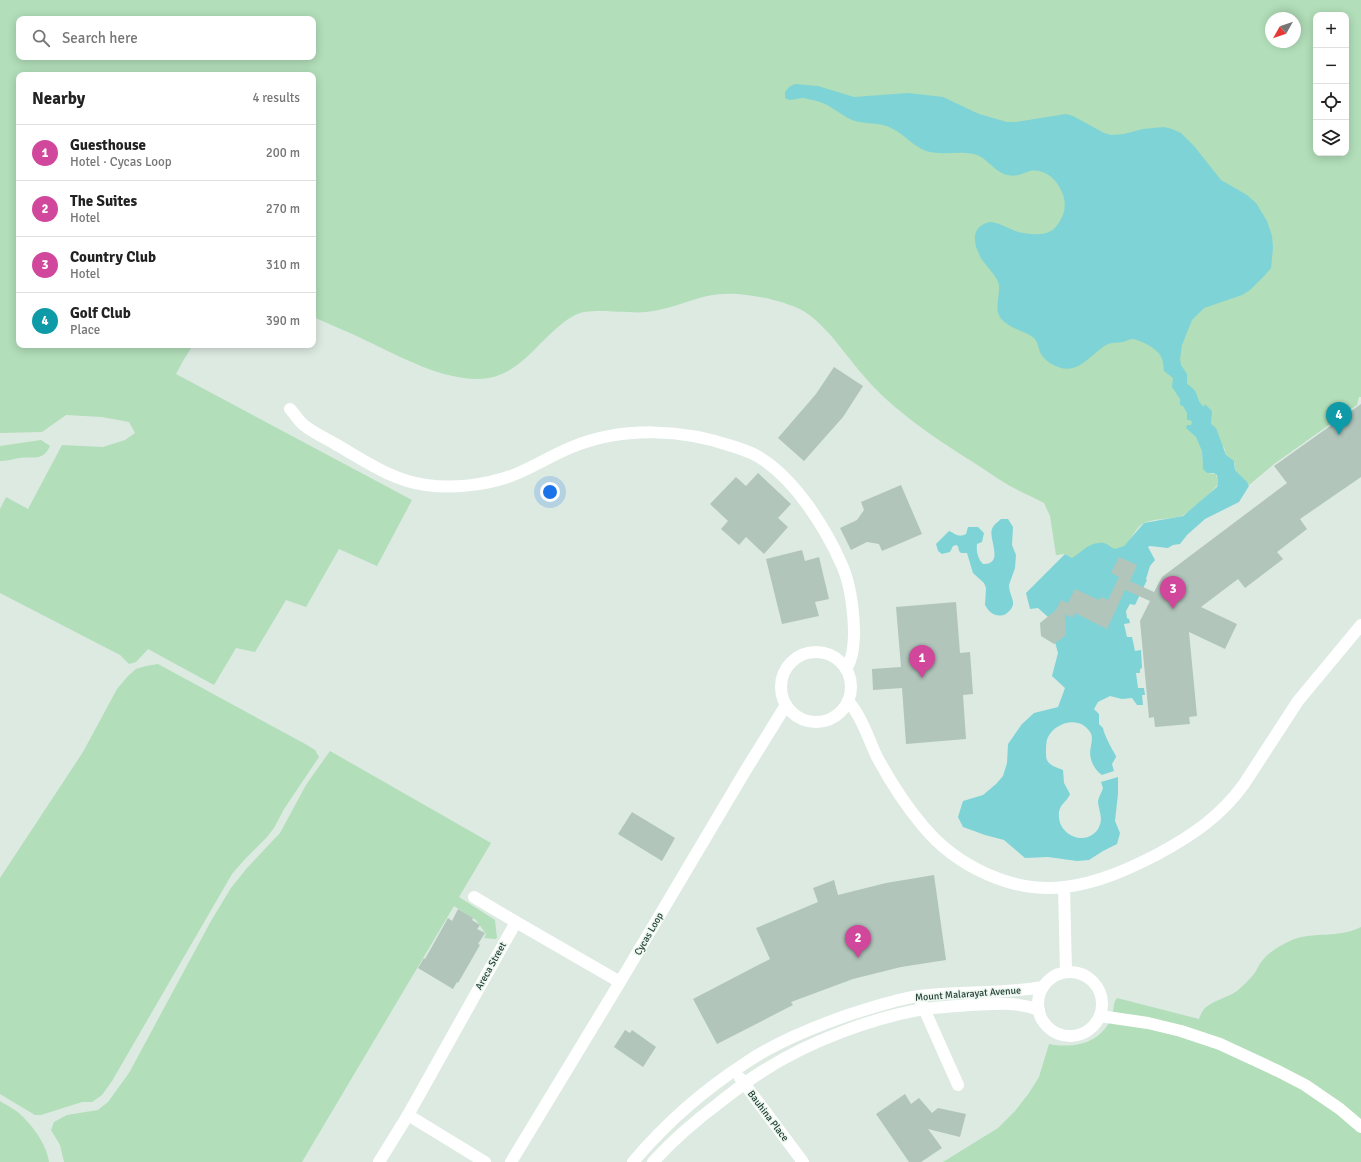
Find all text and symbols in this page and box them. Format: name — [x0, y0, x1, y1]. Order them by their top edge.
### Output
north arrow — [1265, 12, 1301, 48]
map controls — [1313, 12, 1349, 156]
button: + — [1313, 12, 1349, 48]
search box — [16, 16, 316, 60]
icon: search — [30, 27, 52, 49]
text: Search here — [62, 29, 138, 47]
button: − — [1313, 48, 1349, 84]
button: locate — [1313, 84, 1349, 120]
text: Nearby — [32, 88, 85, 109]
text: 4 results — [252, 90, 300, 106]
button: layers — [1313, 120, 1349, 156]
text: Guesthouse — [70, 136, 146, 154]
text: 1 — [41, 145, 49, 161]
text: 200 m — [266, 145, 300, 161]
text: Hotel · Cycas Loop — [70, 154, 172, 170]
text: The Suites — [70, 192, 137, 210]
text: 2 — [41, 201, 49, 217]
text: 270 m — [266, 201, 300, 217]
text: Hotel — [70, 210, 100, 226]
text: Country Club — [70, 248, 156, 266]
text: 3 — [41, 257, 49, 273]
text: 310 m — [266, 257, 300, 273]
text: Hotel — [70, 266, 100, 282]
text: Golf Club — [70, 304, 131, 322]
text: 4 — [41, 313, 49, 329]
text: 390 m — [266, 313, 300, 329]
text: Place — [70, 322, 100, 338]
pin: 4 — [1326, 402, 1352, 435]
your location — [540, 482, 560, 502]
pin: 3 — [1160, 576, 1186, 609]
pin: 1 — [909, 645, 935, 678]
street label: Cycas Loop — [632, 910, 666, 958]
pin: 2 — [845, 925, 871, 958]
street label: Areca Street — [473, 940, 509, 992]
street label: Mount Malarayat Avenue — [915, 984, 1021, 1004]
street label: Bauhina Place — [745, 1088, 791, 1144]

